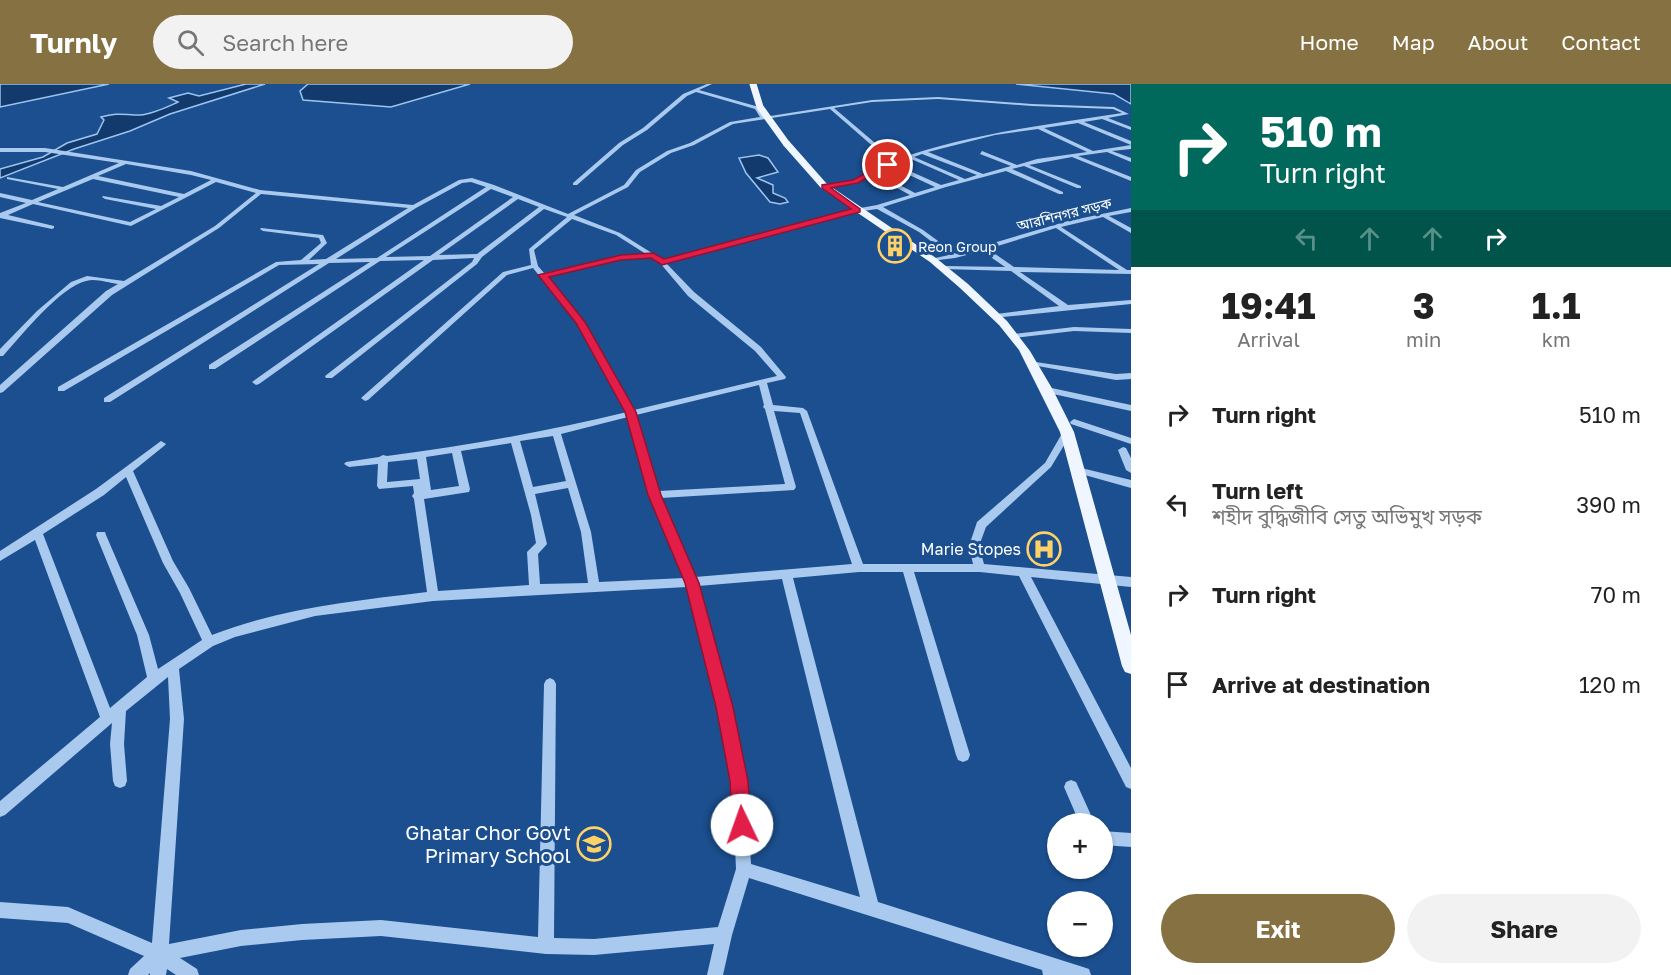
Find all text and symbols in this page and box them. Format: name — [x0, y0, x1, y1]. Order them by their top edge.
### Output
search box — [153, 15, 573, 69]
text: Turnly — [30, 26, 117, 59]
icon: search — [174, 26, 207, 59]
text: Search here — [222, 29, 348, 56]
text: Home — [1299, 29, 1359, 55]
text: Map — [1392, 29, 1435, 55]
text: About — [1468, 29, 1528, 55]
text: Contact — [1561, 29, 1641, 55]
text: 510 m — [1260, 106, 1382, 156]
icon: right — [1161, 108, 1239, 186]
pin — [862, 139, 913, 190]
icon: arrive — [871, 148, 904, 181]
text: Turn right — [1260, 157, 1386, 189]
street label: আরশিনগর সড়ক — [1014, 194, 1114, 234]
icon: left — [1290, 222, 1323, 255]
icon: ahead — [1353, 222, 1386, 255]
icon: ahead — [1416, 222, 1449, 255]
icon: right — [1479, 222, 1512, 255]
building icon: Reon Group — [877, 228, 913, 264]
place label: Reon Group — [918, 238, 997, 255]
text: 19:41 — [1222, 284, 1315, 327]
text: 3 — [1413, 284, 1435, 327]
text: 1.1 — [1532, 284, 1580, 327]
text: Arrival — [1237, 327, 1300, 351]
text: min — [1406, 327, 1441, 351]
text: km — [1542, 327, 1571, 351]
icon: right — [1161, 398, 1194, 431]
text: Turn right — [1212, 401, 1316, 428]
text: 510 m — [1579, 401, 1641, 428]
text: Turn left — [1212, 477, 1303, 504]
icon: left — [1161, 488, 1194, 521]
text: 390 m — [1576, 491, 1641, 518]
text: শহীদ বুদ্ধিজীবি সেতু অভিমুখ সড়ক — [1212, 504, 1482, 528]
hospital icon: Marie Stopes — [1026, 531, 1062, 567]
place label: Marie Stopes — [921, 539, 1021, 559]
icon: right — [1161, 578, 1194, 611]
text: Turn right — [1212, 581, 1316, 608]
text: 70 m — [1591, 581, 1641, 608]
icon: arrive — [1161, 668, 1194, 701]
text: Arrive at destination — [1212, 671, 1430, 698]
text: 120 m — [1579, 671, 1641, 698]
position arrow — [710, 793, 774, 857]
map controls — [1047, 813, 1113, 957]
button: + — [1047, 813, 1113, 879]
place label: Ghatar Chor Govt Primary School — [405, 820, 571, 867]
school or university icon: Ghatar Chor Govt Primary School — [576, 826, 612, 862]
button: − — [1047, 891, 1113, 957]
button: Exit — [1161, 894, 1395, 963]
button: Share — [1407, 894, 1641, 963]

